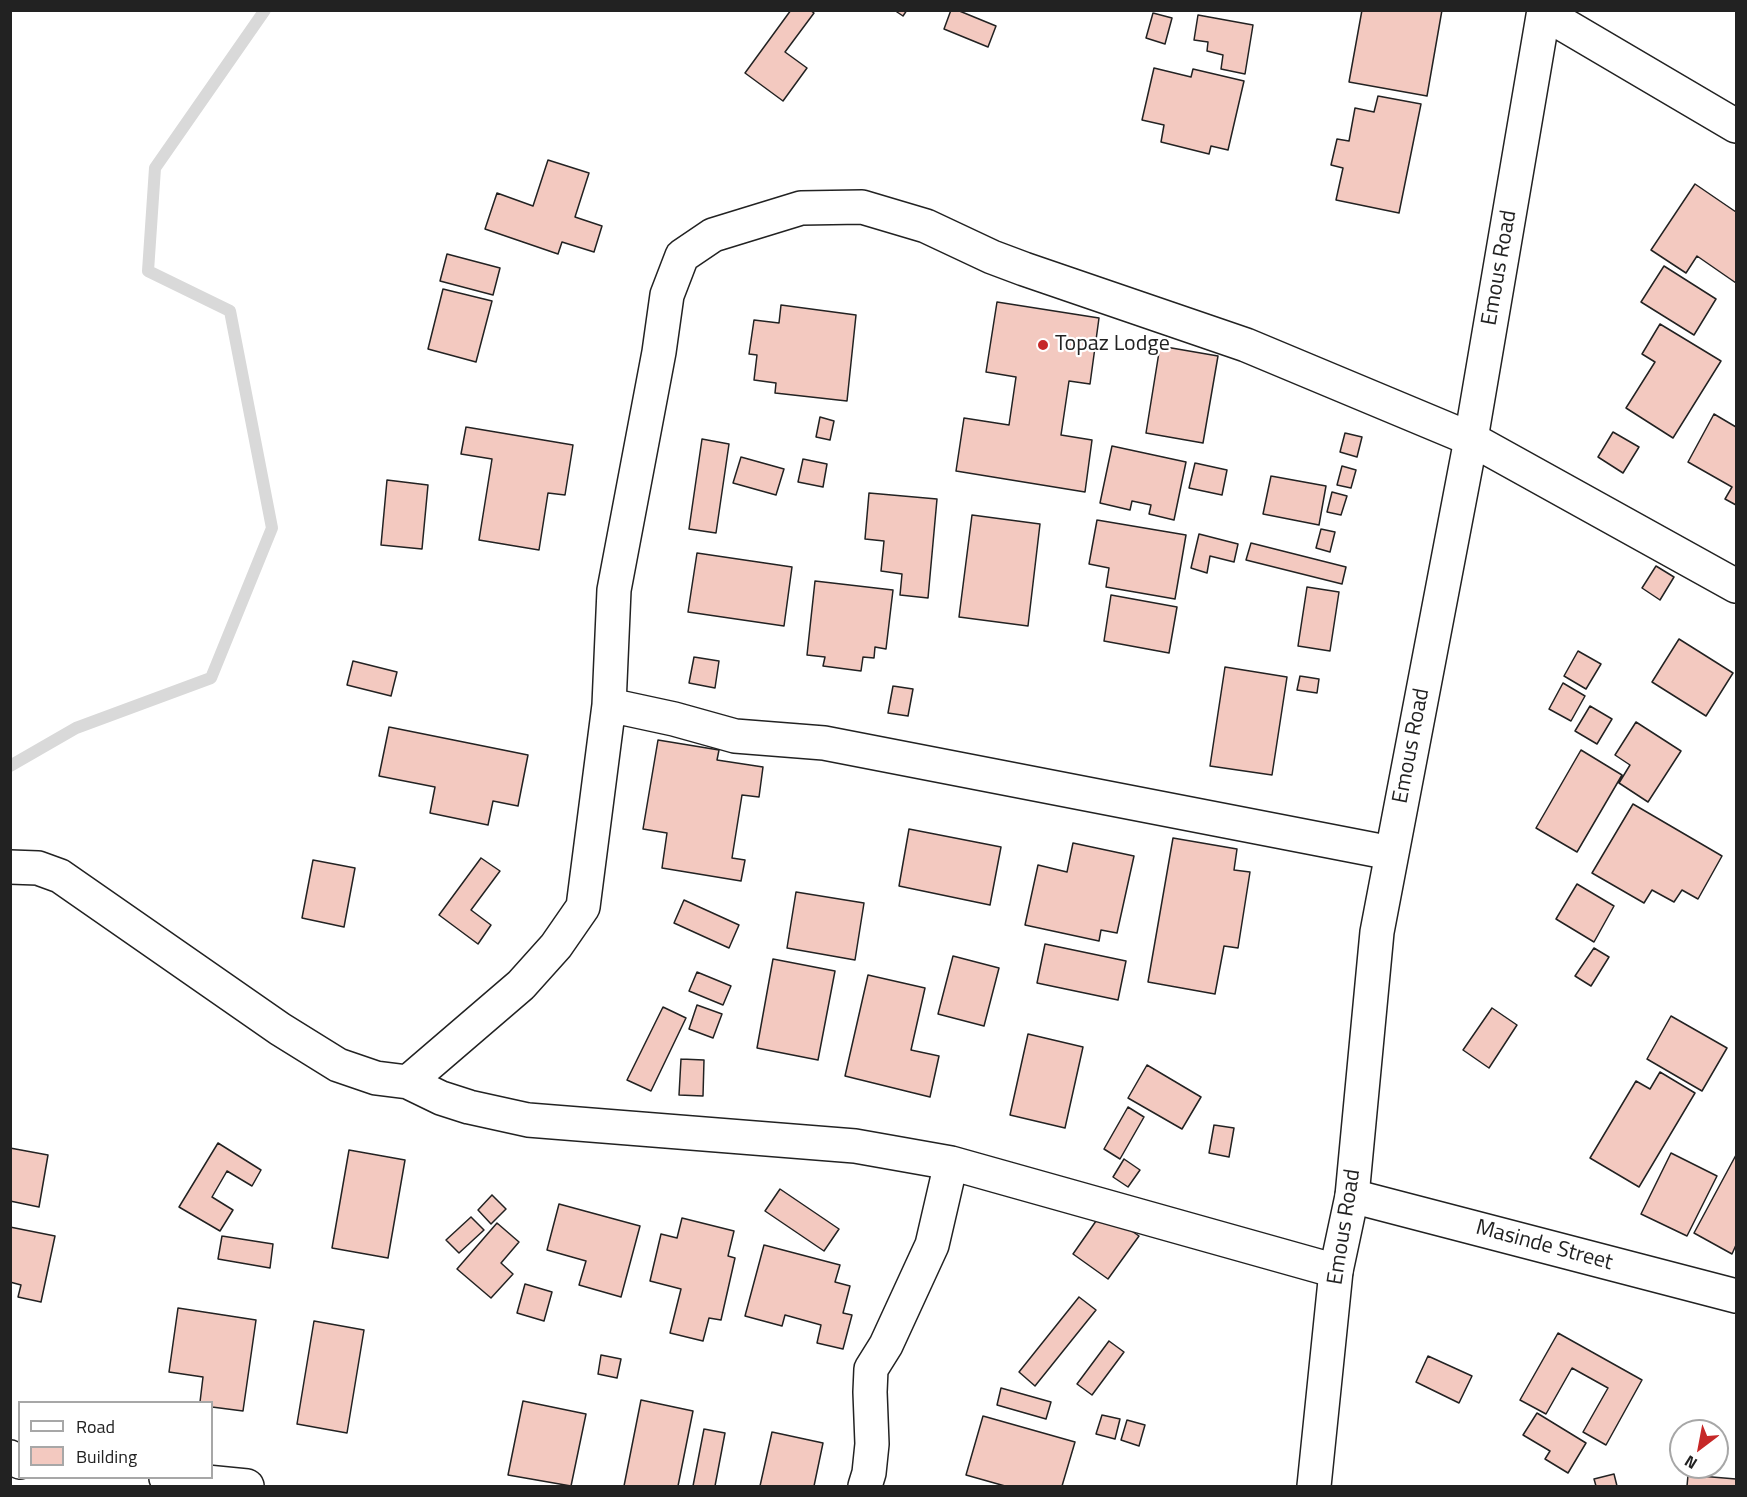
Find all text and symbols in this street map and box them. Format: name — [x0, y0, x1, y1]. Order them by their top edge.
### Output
street label: Emous Road — [1477, 208, 1523, 328]
place label: Topaz Lodge — [1055, 332, 1170, 358]
marker: Topaz Lodge — [1036, 338, 1050, 352]
street label: Emous Road — [1388, 686, 1436, 806]
street label: Emous Road — [1323, 1167, 1367, 1287]
street label: Masinde Street — [1473, 1215, 1615, 1277]
legend — [18, 1401, 213, 1479]
text: Road — [76, 1413, 115, 1440]
north arrow — [1669, 1419, 1729, 1479]
text: Building — [76, 1443, 137, 1470]
text: N — [1679, 1449, 1702, 1476]

